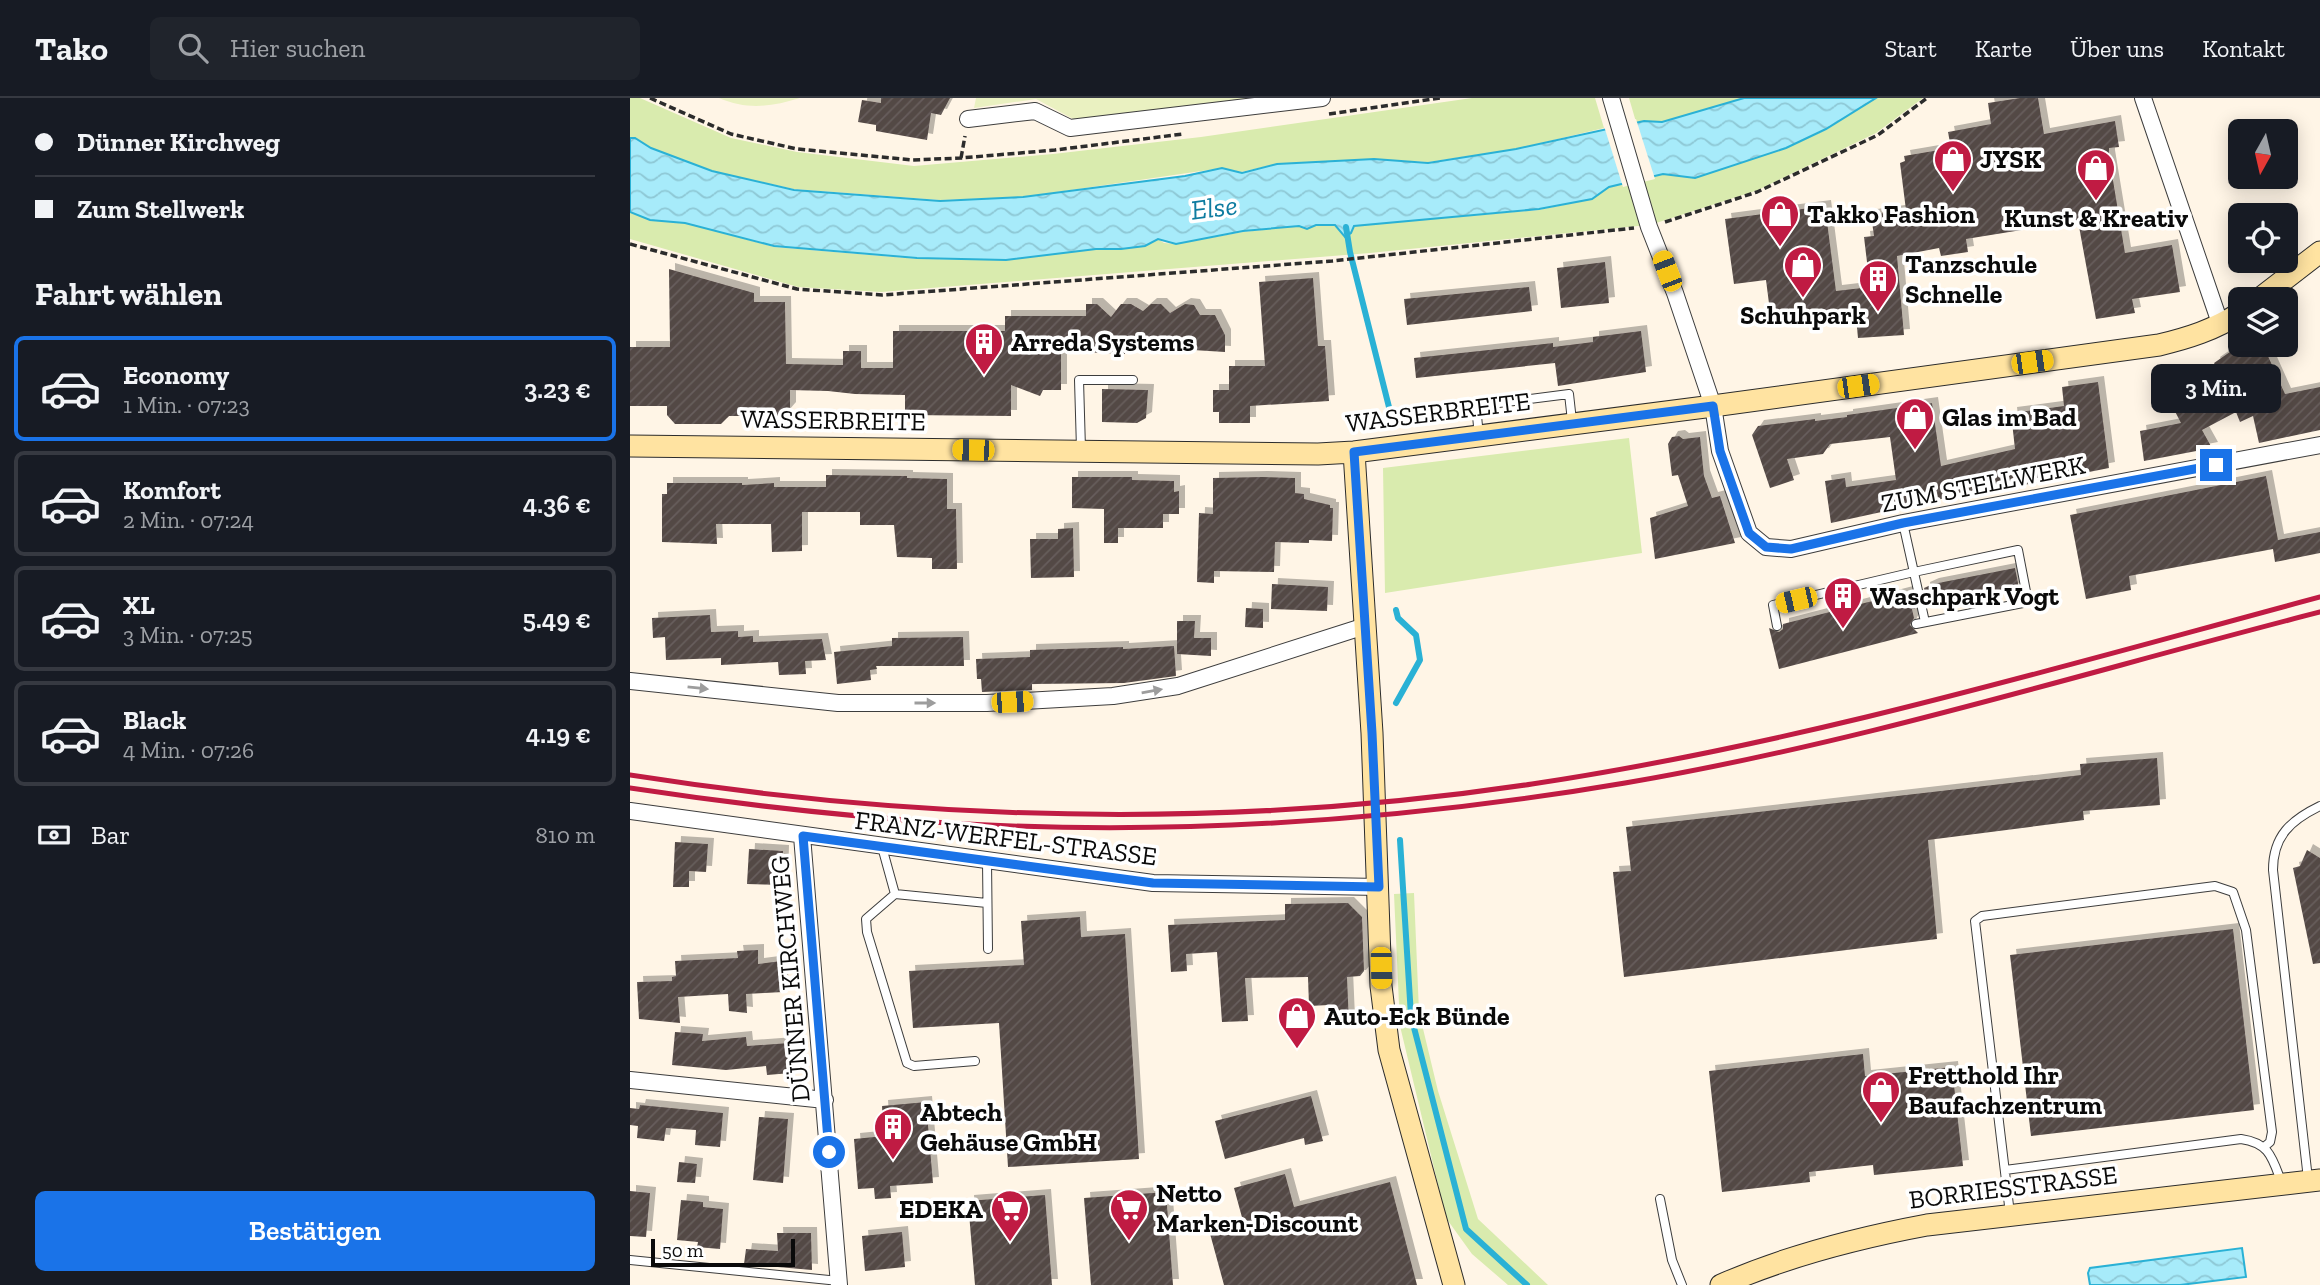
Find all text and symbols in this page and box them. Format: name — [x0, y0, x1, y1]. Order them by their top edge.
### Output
search box — [150, 17, 640, 80]
text: Tako — [35, 29, 108, 68]
icon: search — [174, 29, 212, 67]
text: Hier suchen — [230, 32, 365, 64]
text: Start — [1884, 34, 1937, 63]
text: Karte — [1975, 34, 2032, 63]
text: Über uns — [2070, 34, 2164, 63]
text: Kontakt — [2202, 34, 2285, 63]
north arrow — [2228, 119, 2298, 189]
map controls — [2228, 119, 2298, 357]
text: Dünner Kirchweg — [77, 126, 280, 158]
shop icon: JYSK — [1932, 138, 1974, 193]
place label: JYSK — [1980, 143, 2042, 175]
shop icon: Kunst & Kreativ — [2075, 147, 2117, 202]
water label: Else — [1189, 188, 1239, 227]
text: Zum Stellwerk — [77, 193, 244, 225]
shop icon: Takko Fashion — [1759, 193, 1801, 248]
place label: Takko Fashion — [1807, 198, 1976, 230]
place label: Kunst & Kreativ — [2004, 202, 2188, 234]
button: locate — [2228, 203, 2298, 273]
shop icon: Schuhpark — [1782, 244, 1824, 299]
car — [1650, 248, 1685, 294]
place label: Tanzschule Schnelle — [1905, 248, 2037, 310]
building icon: Tanzschule Schnelle — [1857, 258, 1899, 313]
text: Fahrt wählen — [35, 275, 222, 313]
button: layers — [2228, 287, 2298, 357]
place label: Schuhpark — [1740, 299, 1867, 331]
building icon: Arreda Systems — [963, 321, 1005, 376]
place label: Arreda Systems — [1011, 326, 1195, 358]
car — [2010, 349, 2055, 375]
icon: car — [39, 357, 102, 420]
text: Economy — [123, 359, 229, 391]
callout: 3 Min. — [2151, 364, 2281, 412]
text: 3.23 € — [524, 373, 591, 405]
car — [1836, 373, 1881, 399]
text: 3 Min. — [2185, 374, 2247, 402]
street label: WASSERBREITE — [1344, 385, 1532, 439]
text: 1 Min. · 07:23 — [123, 391, 250, 419]
shop icon: Glas im Bad — [1894, 396, 1936, 451]
place label: Glas im Bad — [1942, 401, 2077, 433]
street label: WASSERBREITE — [740, 402, 926, 438]
car — [952, 439, 995, 461]
street label: ZUM STELLWERK — [1878, 448, 2088, 519]
route end — [2200, 449, 2232, 481]
icon: car — [39, 472, 102, 535]
text: Komfort — [123, 474, 221, 506]
text: 4.36 € — [523, 488, 591, 520]
text: 2 Min. · 07:24 — [123, 506, 254, 534]
building icon: Waschpark Vogt — [1822, 575, 1864, 630]
place label: Waschpark Vogt — [1870, 580, 2060, 612]
car — [1774, 585, 1819, 615]
icon: car — [39, 587, 102, 650]
text: XL — [123, 589, 155, 621]
text: 5.49 € — [523, 603, 591, 635]
text: 3 Min. · 07:25 — [123, 621, 253, 649]
one-way arrow — [687, 683, 709, 694]
one-way arrow — [1141, 685, 1163, 696]
car — [991, 690, 1034, 714]
one-way arrow — [914, 697, 936, 709]
icon: car — [39, 702, 102, 765]
text: Black — [123, 704, 186, 736]
text: 4.19 € — [526, 718, 591, 750]
text: 4 Min. · 07:26 — [123, 736, 254, 764]
street label: FRANZ-WERFEL-STRASSE — [853, 804, 1159, 872]
icon: cash — [35, 816, 73, 854]
text: Bar — [91, 819, 130, 851]
text: 810 m — [535, 821, 595, 849]
street label: DÜNNER KIRCHWEG — [763, 854, 817, 1104]
car — [1371, 947, 1392, 989]
shop icon: Auto-Eck Bünde — [1276, 995, 1318, 1050]
place label: Auto-Eck Bünde — [1324, 1000, 1510, 1032]
place label: Fretthold Ihr Baufachzentrum — [1908, 1059, 2102, 1121]
shop icon: Fretthold Ihr Baufachzentrum — [1860, 1069, 1902, 1124]
place label: Abtech Gehäuse GmbH — [920, 1096, 1097, 1158]
building icon: Abtech Gehäuse GmbH — [872, 1106, 914, 1161]
route start — [813, 1136, 845, 1168]
street label: BORRIESSTRASSE — [1907, 1158, 2119, 1216]
place label: Netto Marken-Discount — [1156, 1177, 1359, 1239]
supermarket icon: Netto Marken-Discount — [1108, 1187, 1150, 1242]
supermarket icon: EDEKA — [989, 1188, 1031, 1243]
button: Bestätigen — [35, 1191, 595, 1271]
place label: EDEKA — [899, 1193, 983, 1225]
scale bar — [651, 1236, 794, 1268]
text: 50 m — [662, 1239, 703, 1262]

